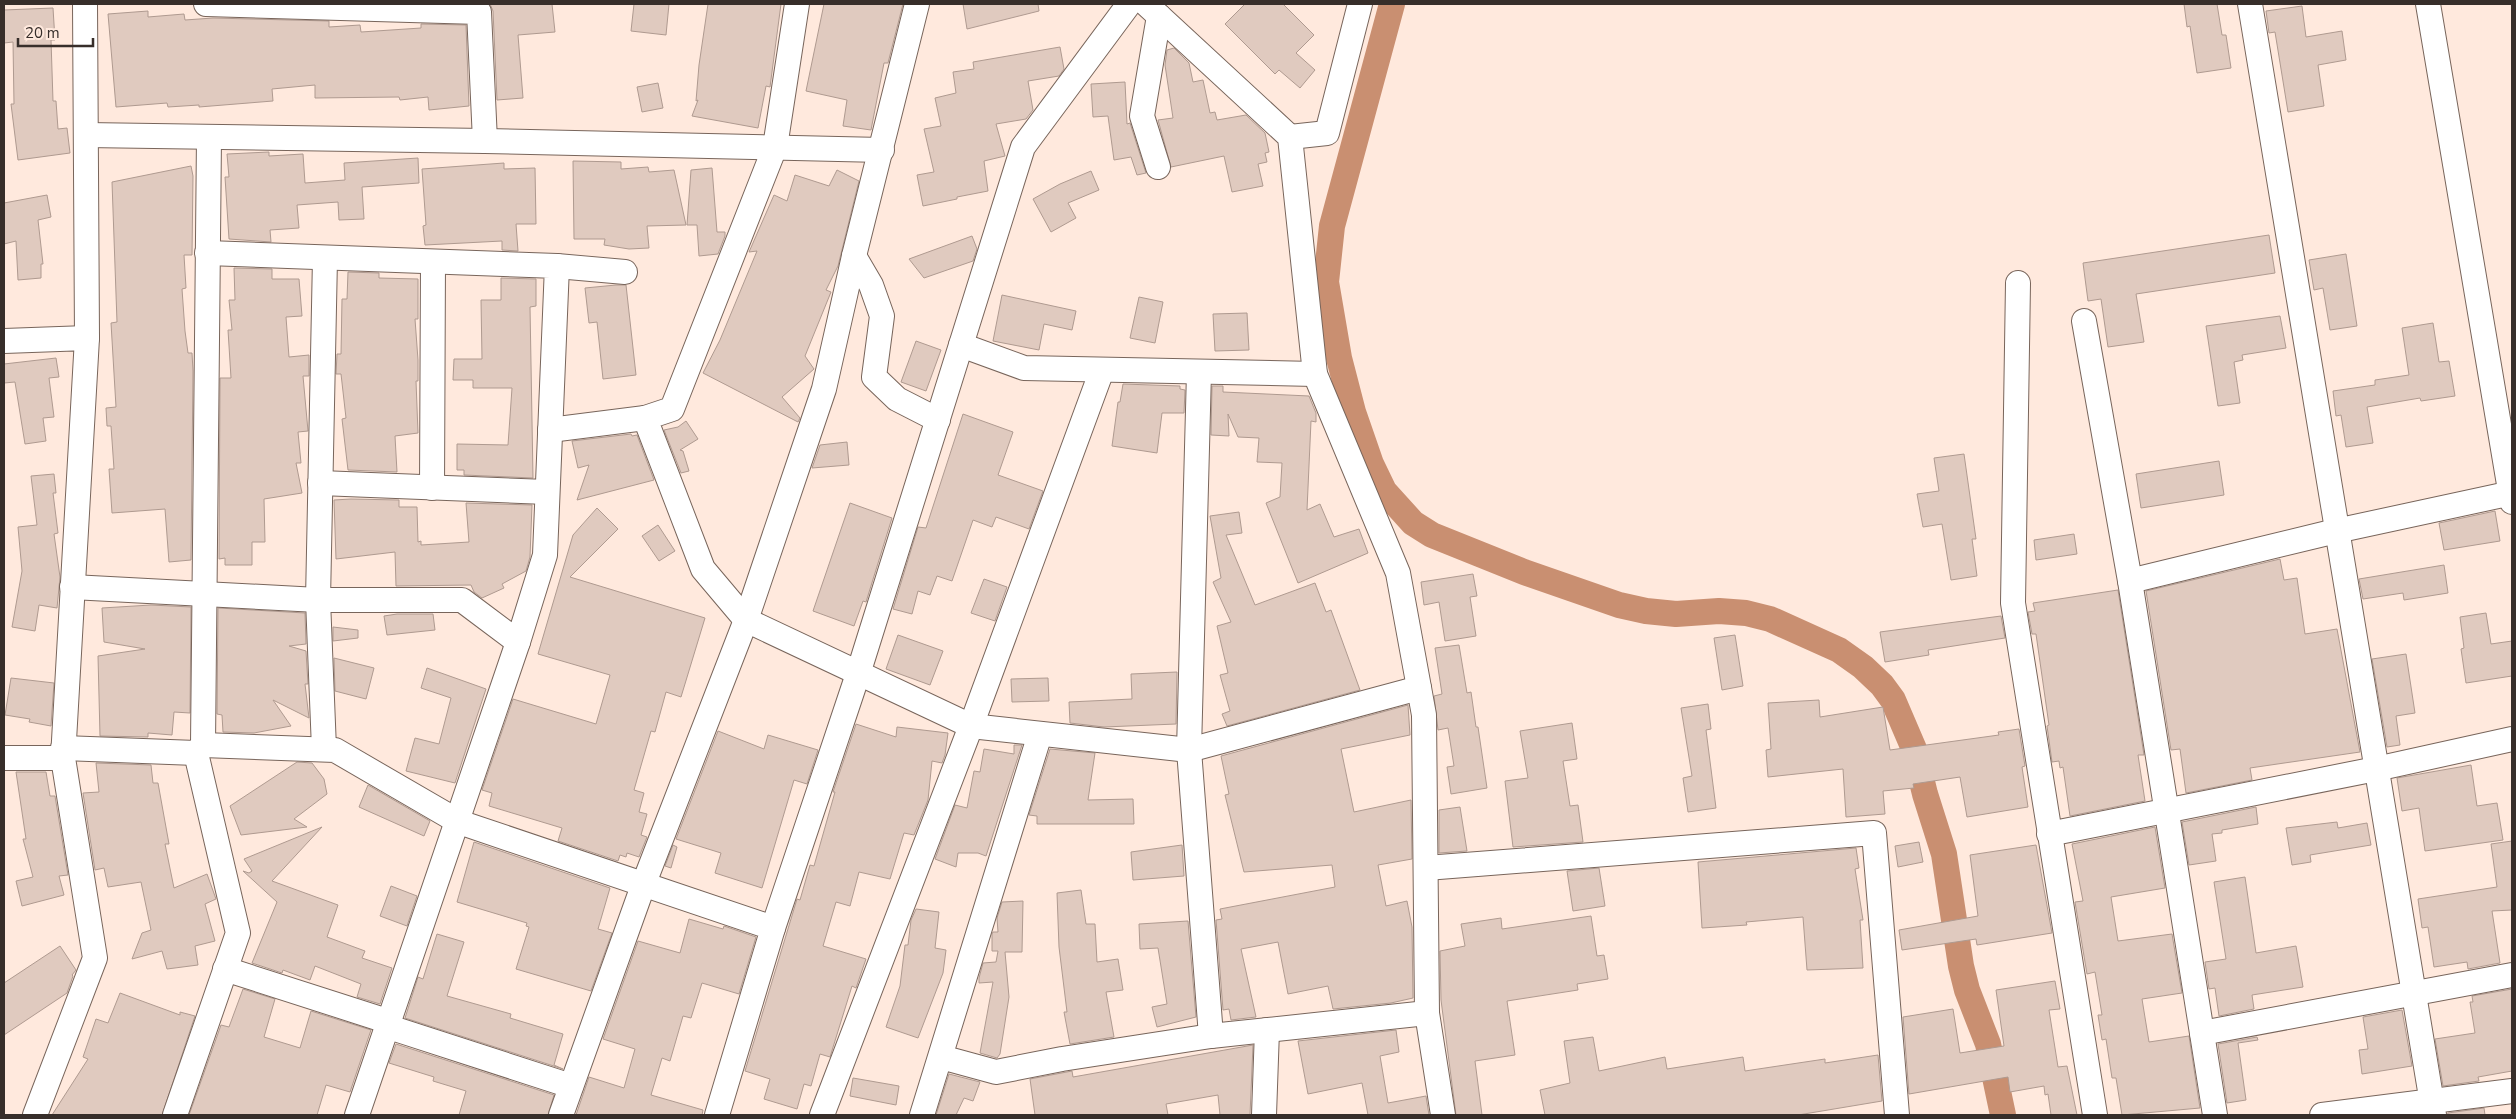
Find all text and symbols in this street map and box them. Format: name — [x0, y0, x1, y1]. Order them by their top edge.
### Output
scale bar — [18, 15, 92, 47]
text: 20 m — [25, 23, 60, 43]

